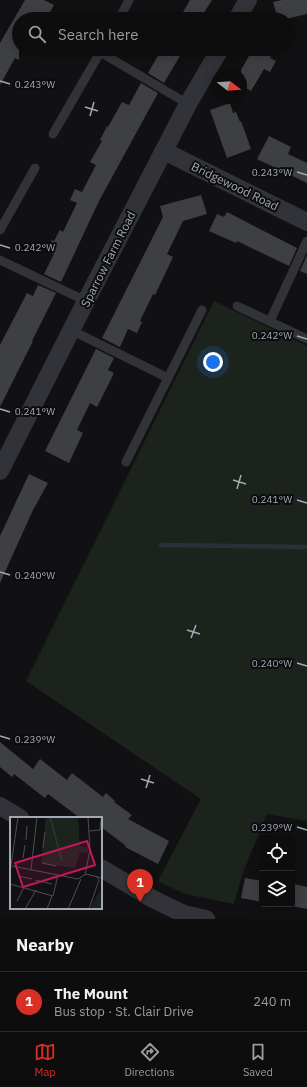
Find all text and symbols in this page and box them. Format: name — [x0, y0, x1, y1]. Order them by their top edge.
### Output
search box — [12, 12, 295, 56]
icon: search — [26, 23, 48, 45]
text: Search here — [58, 25, 138, 44]
north arrow — [211, 68, 247, 104]
text: 0.243°W — [15, 78, 55, 91]
street label: Bridgewood Road — [189, 158, 281, 214]
text: 0.243°W — [252, 166, 292, 179]
street label: Sparrow Farm Road — [77, 208, 139, 310]
text: 0.242°W — [15, 241, 55, 254]
text: 0.242°W — [252, 329, 292, 342]
your location — [203, 352, 223, 372]
text: 0.241°W — [15, 405, 55, 418]
text: 0.241°W — [252, 493, 292, 506]
text: 0.240°W — [15, 569, 55, 582]
text: 0.240°W — [252, 657, 292, 670]
text: 0.239°W — [15, 733, 55, 746]
inset map — [10, 817, 102, 909]
text: 0.239°W — [252, 821, 292, 834]
map controls — [259, 835, 295, 907]
button: locate — [259, 835, 295, 871]
pin: 1 — [127, 869, 153, 902]
button: layers — [259, 871, 295, 907]
text: Nearby — [16, 934, 74, 956]
text: The Mount — [54, 984, 128, 1003]
text: 1 — [25, 993, 33, 1010]
text: 240 m — [253, 993, 291, 1010]
text: Bus stop · St. Clair Drive — [54, 1003, 194, 1020]
tab: Map — [34, 1041, 56, 1079]
tab: Directions — [124, 1041, 175, 1079]
tab: Saved — [243, 1041, 273, 1079]

